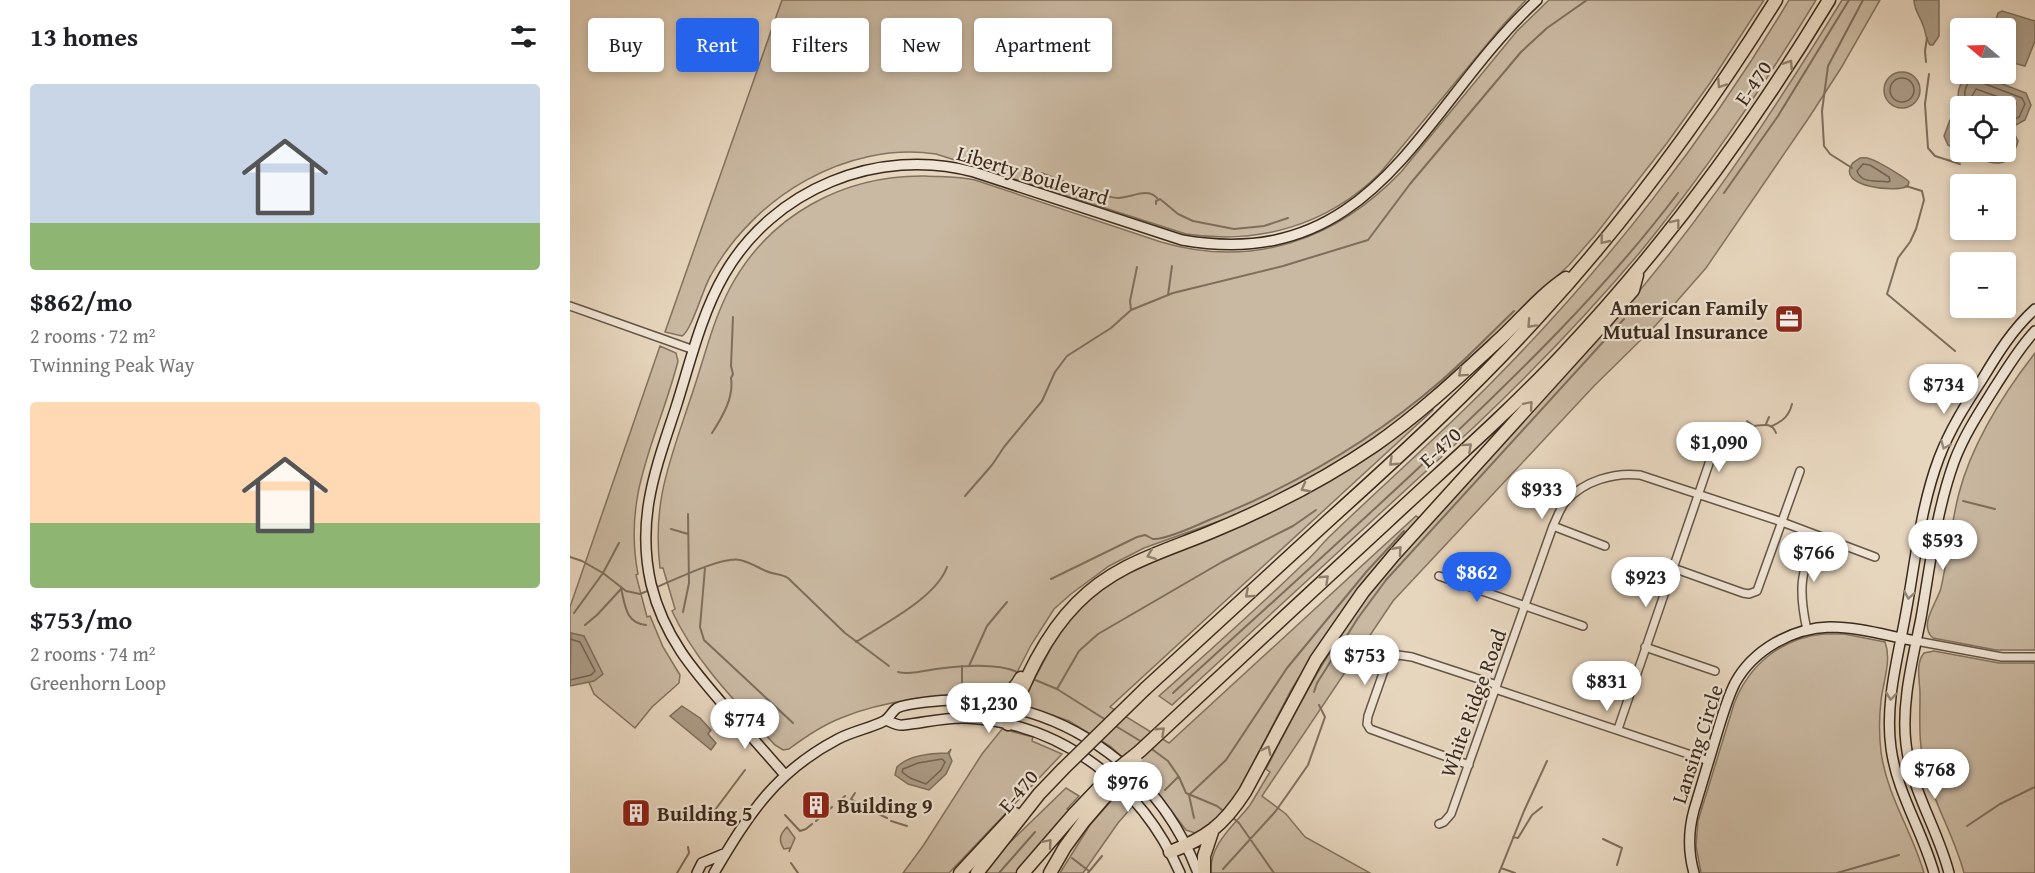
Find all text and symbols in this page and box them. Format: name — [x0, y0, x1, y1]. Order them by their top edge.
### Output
text: 13 homes — [30, 17, 138, 56]
chip: Buy — [588, 18, 664, 72]
chip: Rent — [676, 18, 759, 72]
chip: Filters — [771, 18, 869, 72]
chip: New — [881, 18, 962, 72]
chip: Apartment — [974, 18, 1112, 72]
north arrow — [1950, 18, 2016, 84]
map controls — [1950, 18, 2016, 318]
icon: filters — [507, 20, 540, 53]
street label: E-470 — [1727, 54, 1779, 112]
one-way arrow — [1782, 60, 1793, 71]
one-way arrow — [1717, 78, 1728, 89]
button: locate — [1950, 96, 2016, 162]
icon: home — [231, 123, 339, 231]
street label: Liberty Boulevard — [953, 137, 1114, 213]
button: + — [1950, 174, 2016, 240]
one-way arrow — [1669, 219, 1680, 230]
one-way arrow — [1601, 233, 1612, 244]
button: − — [1950, 252, 2016, 318]
text: $862/mo — [30, 282, 132, 321]
place label: American Family Mutual Insurance — [1603, 292, 1768, 347]
office icon: American Family Mutual Insurance — [1773, 303, 1805, 335]
one-way arrow — [1527, 318, 1538, 328]
text: 2 rooms · 72 m² — [30, 321, 156, 350]
text: Twinning Peak Way — [30, 350, 194, 379]
pin: $734 — [1908, 364, 1980, 415]
one-way arrow — [1458, 366, 1469, 377]
text: $734 — [1923, 369, 1965, 398]
one-way arrow — [1522, 401, 1533, 412]
street label: E-470 — [1412, 419, 1468, 475]
pin: $1,090 — [1670, 422, 1768, 473]
text: $1,090 — [1690, 427, 1748, 456]
one-way arrow — [1940, 438, 1952, 449]
icon: home — [231, 441, 339, 549]
one-way arrow — [1462, 443, 1472, 454]
one-way arrow — [1389, 454, 1400, 465]
pin: $933 — [1506, 469, 1578, 520]
text: $933 — [1521, 474, 1563, 503]
one-way arrow — [1300, 481, 1311, 492]
pin: $593 — [1907, 520, 1979, 571]
text: $593 — [1922, 525, 1964, 554]
pin: $766 — [1778, 532, 1850, 583]
text: $766 — [1793, 537, 1835, 566]
one-way arrow — [1391, 546, 1402, 557]
one-way arrow — [1146, 548, 1157, 560]
pin: $862 — [1441, 552, 1513, 603]
text: $862 — [1456, 557, 1498, 586]
pin: $923 — [1610, 557, 1682, 608]
text: $923 — [1625, 562, 1667, 591]
one-way arrow — [1318, 576, 1329, 587]
one-way arrow — [1245, 586, 1256, 597]
one-way arrow — [1903, 590, 1916, 600]
text: $753/mo — [30, 600, 132, 639]
street label: White Ridge Road — [1432, 624, 1514, 781]
pin: $753 — [1329, 635, 1401, 686]
text: 2 rooms · 74 m² — [30, 639, 156, 668]
text: $753 — [1344, 640, 1386, 669]
pin: $831 — [1571, 661, 1643, 712]
text: $831 — [1586, 666, 1628, 695]
text: Greenhorn Loop — [30, 668, 166, 697]
street label: Lansing Circle — [1663, 680, 1731, 807]
pin: $1,230 — [940, 683, 1038, 734]
text: $1,230 — [960, 688, 1018, 717]
one-way arrow — [1885, 691, 1898, 700]
pin: $774 — [709, 699, 781, 750]
text: $774 — [724, 704, 766, 733]
one-way arrow — [1154, 727, 1165, 738]
one-way arrow — [1260, 746, 1271, 757]
pin: $768 — [1899, 749, 1971, 800]
text: $768 — [1914, 754, 1956, 783]
pin: $976 — [1092, 762, 1164, 813]
street label: E-470 — [991, 763, 1045, 819]
text: $976 — [1107, 767, 1149, 796]
building icon: Building 9 — [800, 789, 832, 821]
place label: Building 9 — [837, 790, 933, 821]
building icon: Building 5 — [620, 797, 652, 829]
place label: Building 5 — [657, 798, 753, 829]
one-way arrow — [1041, 839, 1052, 850]

